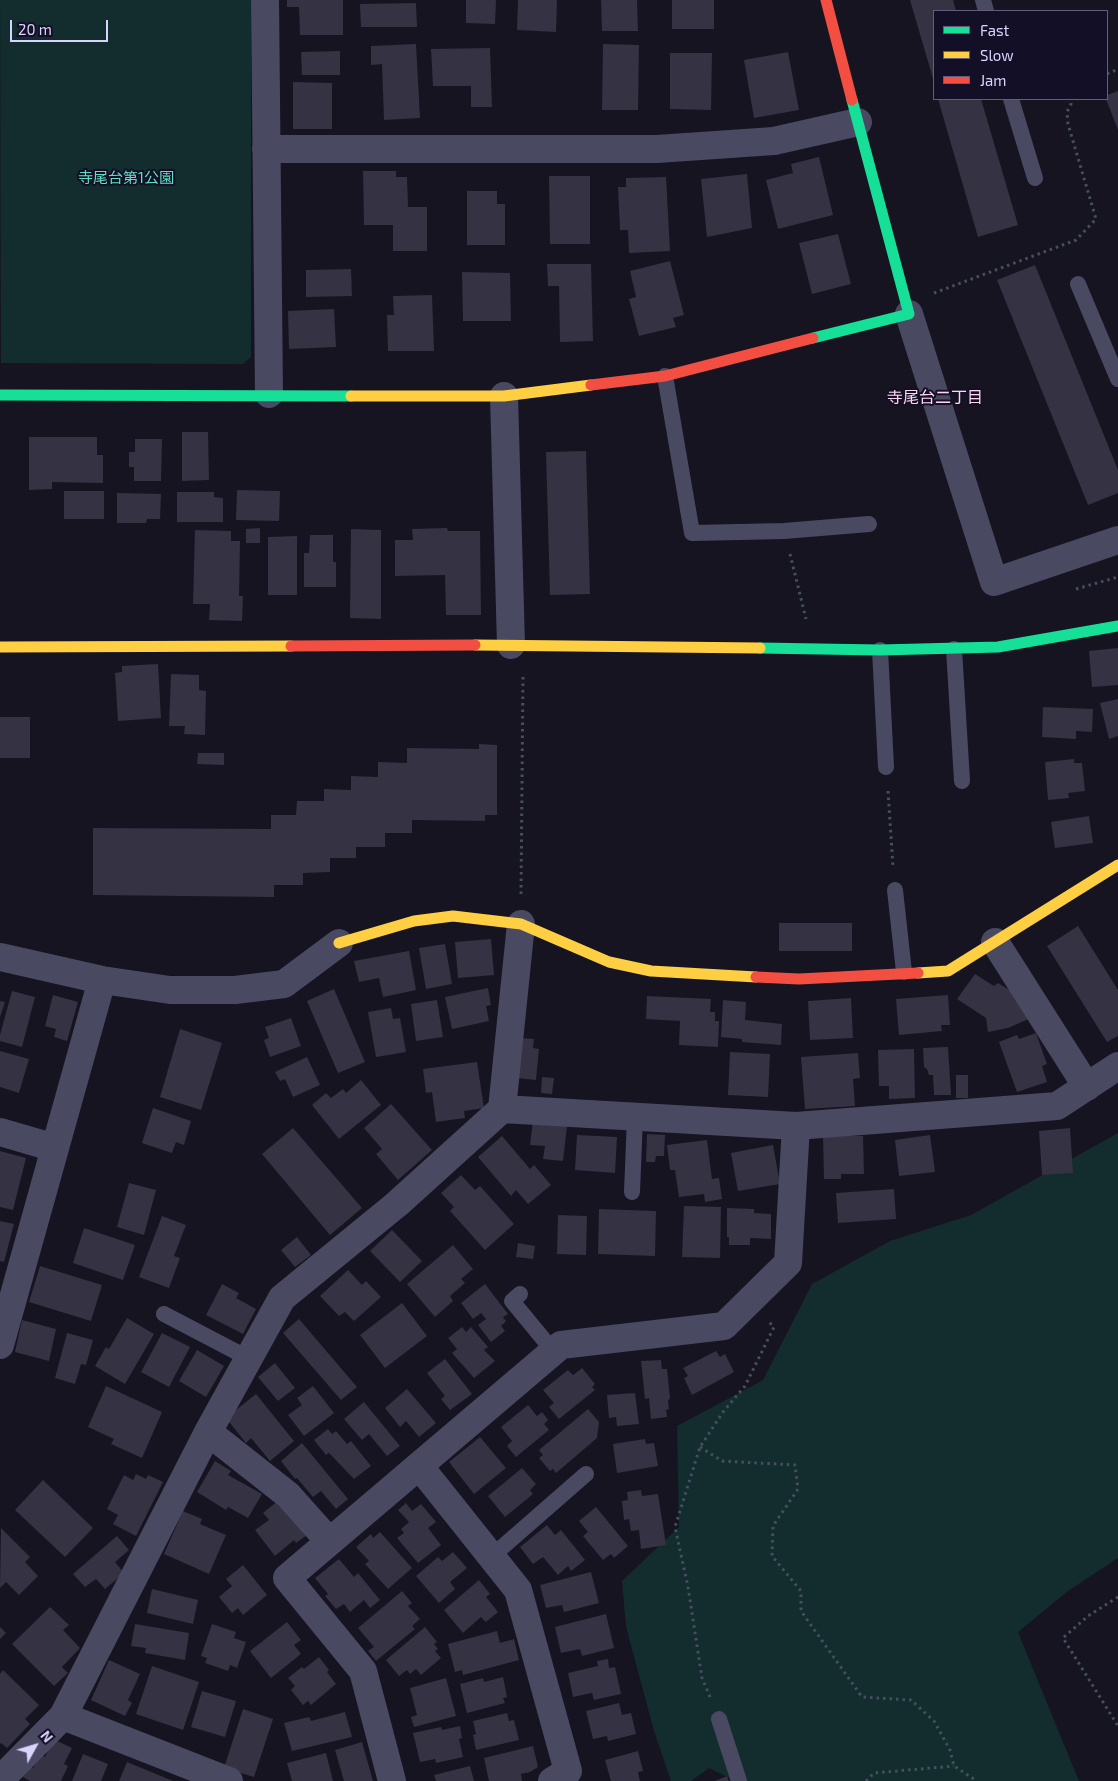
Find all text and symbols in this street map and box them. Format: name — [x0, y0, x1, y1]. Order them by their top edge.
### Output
scale bar — [12, 10, 110, 42]
legend — [933, 10, 1108, 100]
text: 20 m — [18, 20, 52, 38]
text: Fast — [980, 21, 1009, 39]
text: Slow — [980, 46, 1014, 64]
text: Jam — [980, 71, 1006, 89]
park label: 寺尾台第1公園 — [78, 169, 174, 187]
district label: 寺尾台二丁目 — [887, 388, 983, 408]
north arrow — [10, 1721, 60, 1771]
text: N — [37, 1727, 57, 1746]

